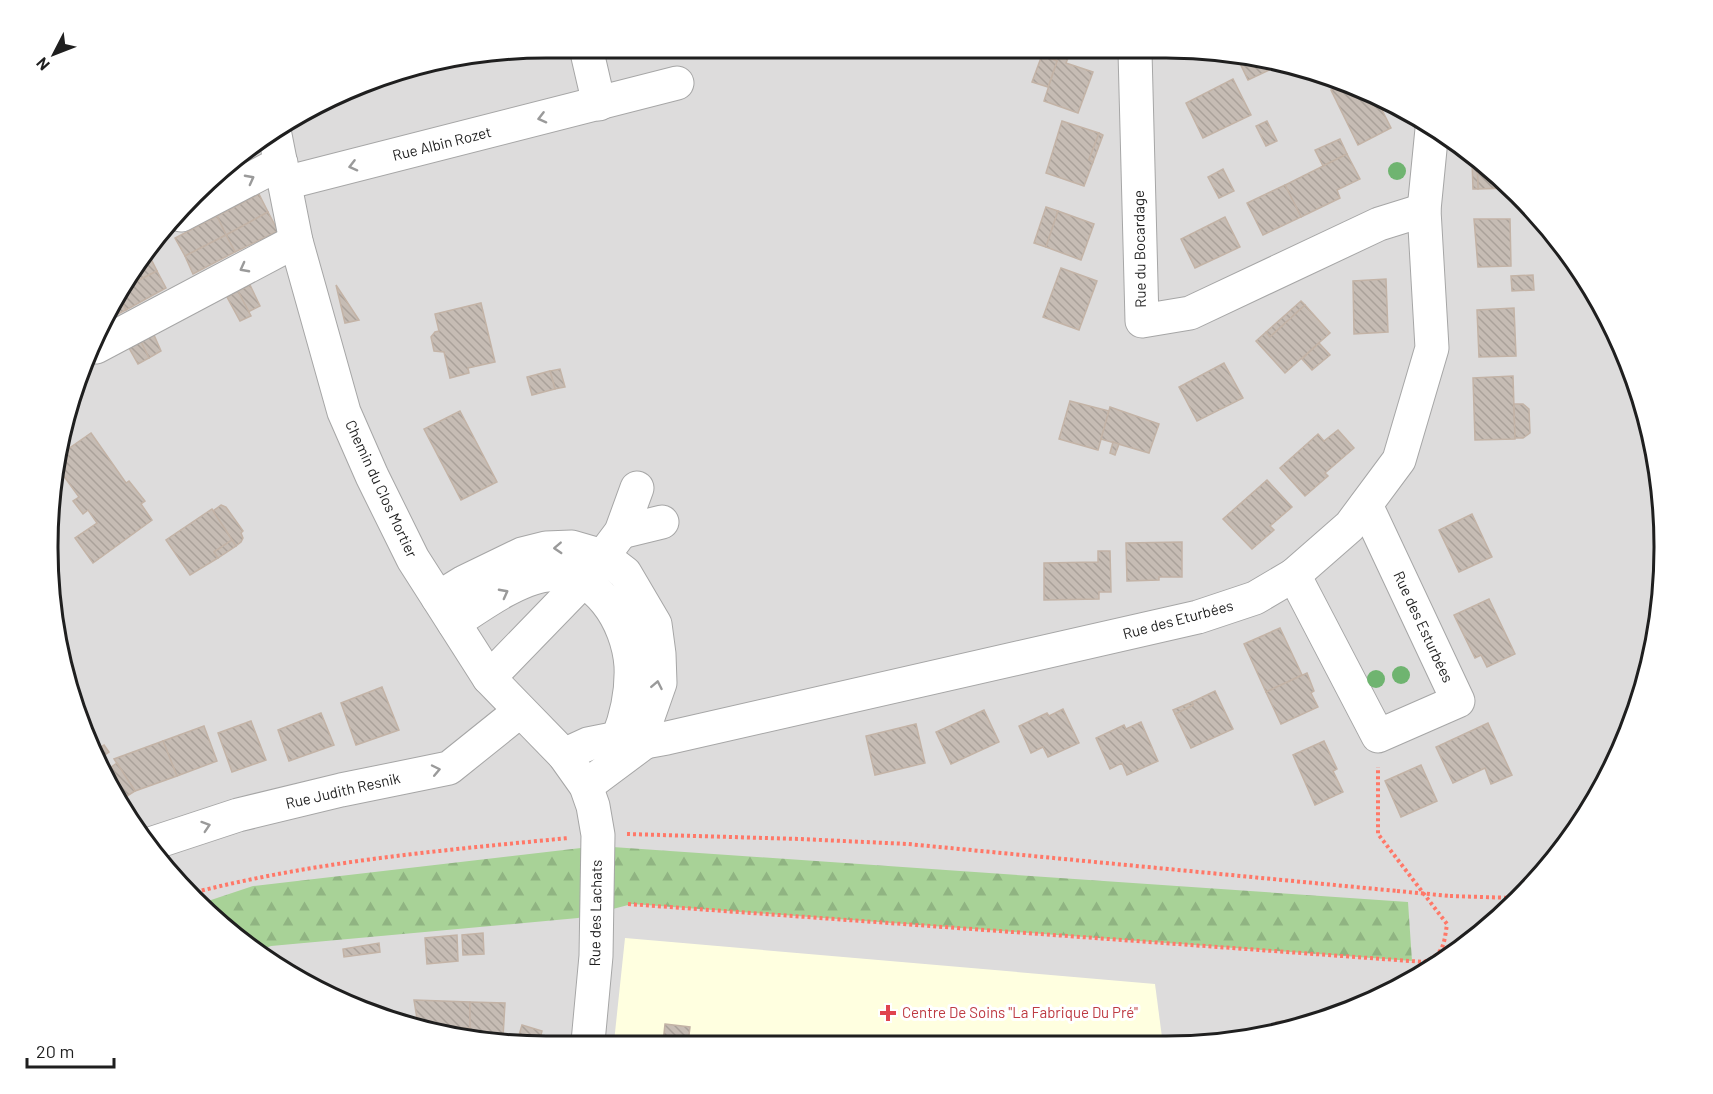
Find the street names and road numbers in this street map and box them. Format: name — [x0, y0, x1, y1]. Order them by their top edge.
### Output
street label: Rue Albin Rozet — [390, 122, 493, 164]
street label: Rue du Bocardage — [1129, 190, 1149, 308]
street label: Chemin du Clos Mortier — [342, 417, 422, 561]
street label: Rue des Esturbées — [1390, 568, 1458, 685]
street label: Rue des Eturbées — [1121, 596, 1235, 642]
street label: Rue Judith Resnik — [284, 768, 402, 812]
street label: Rue des Lachats — [585, 859, 605, 967]

